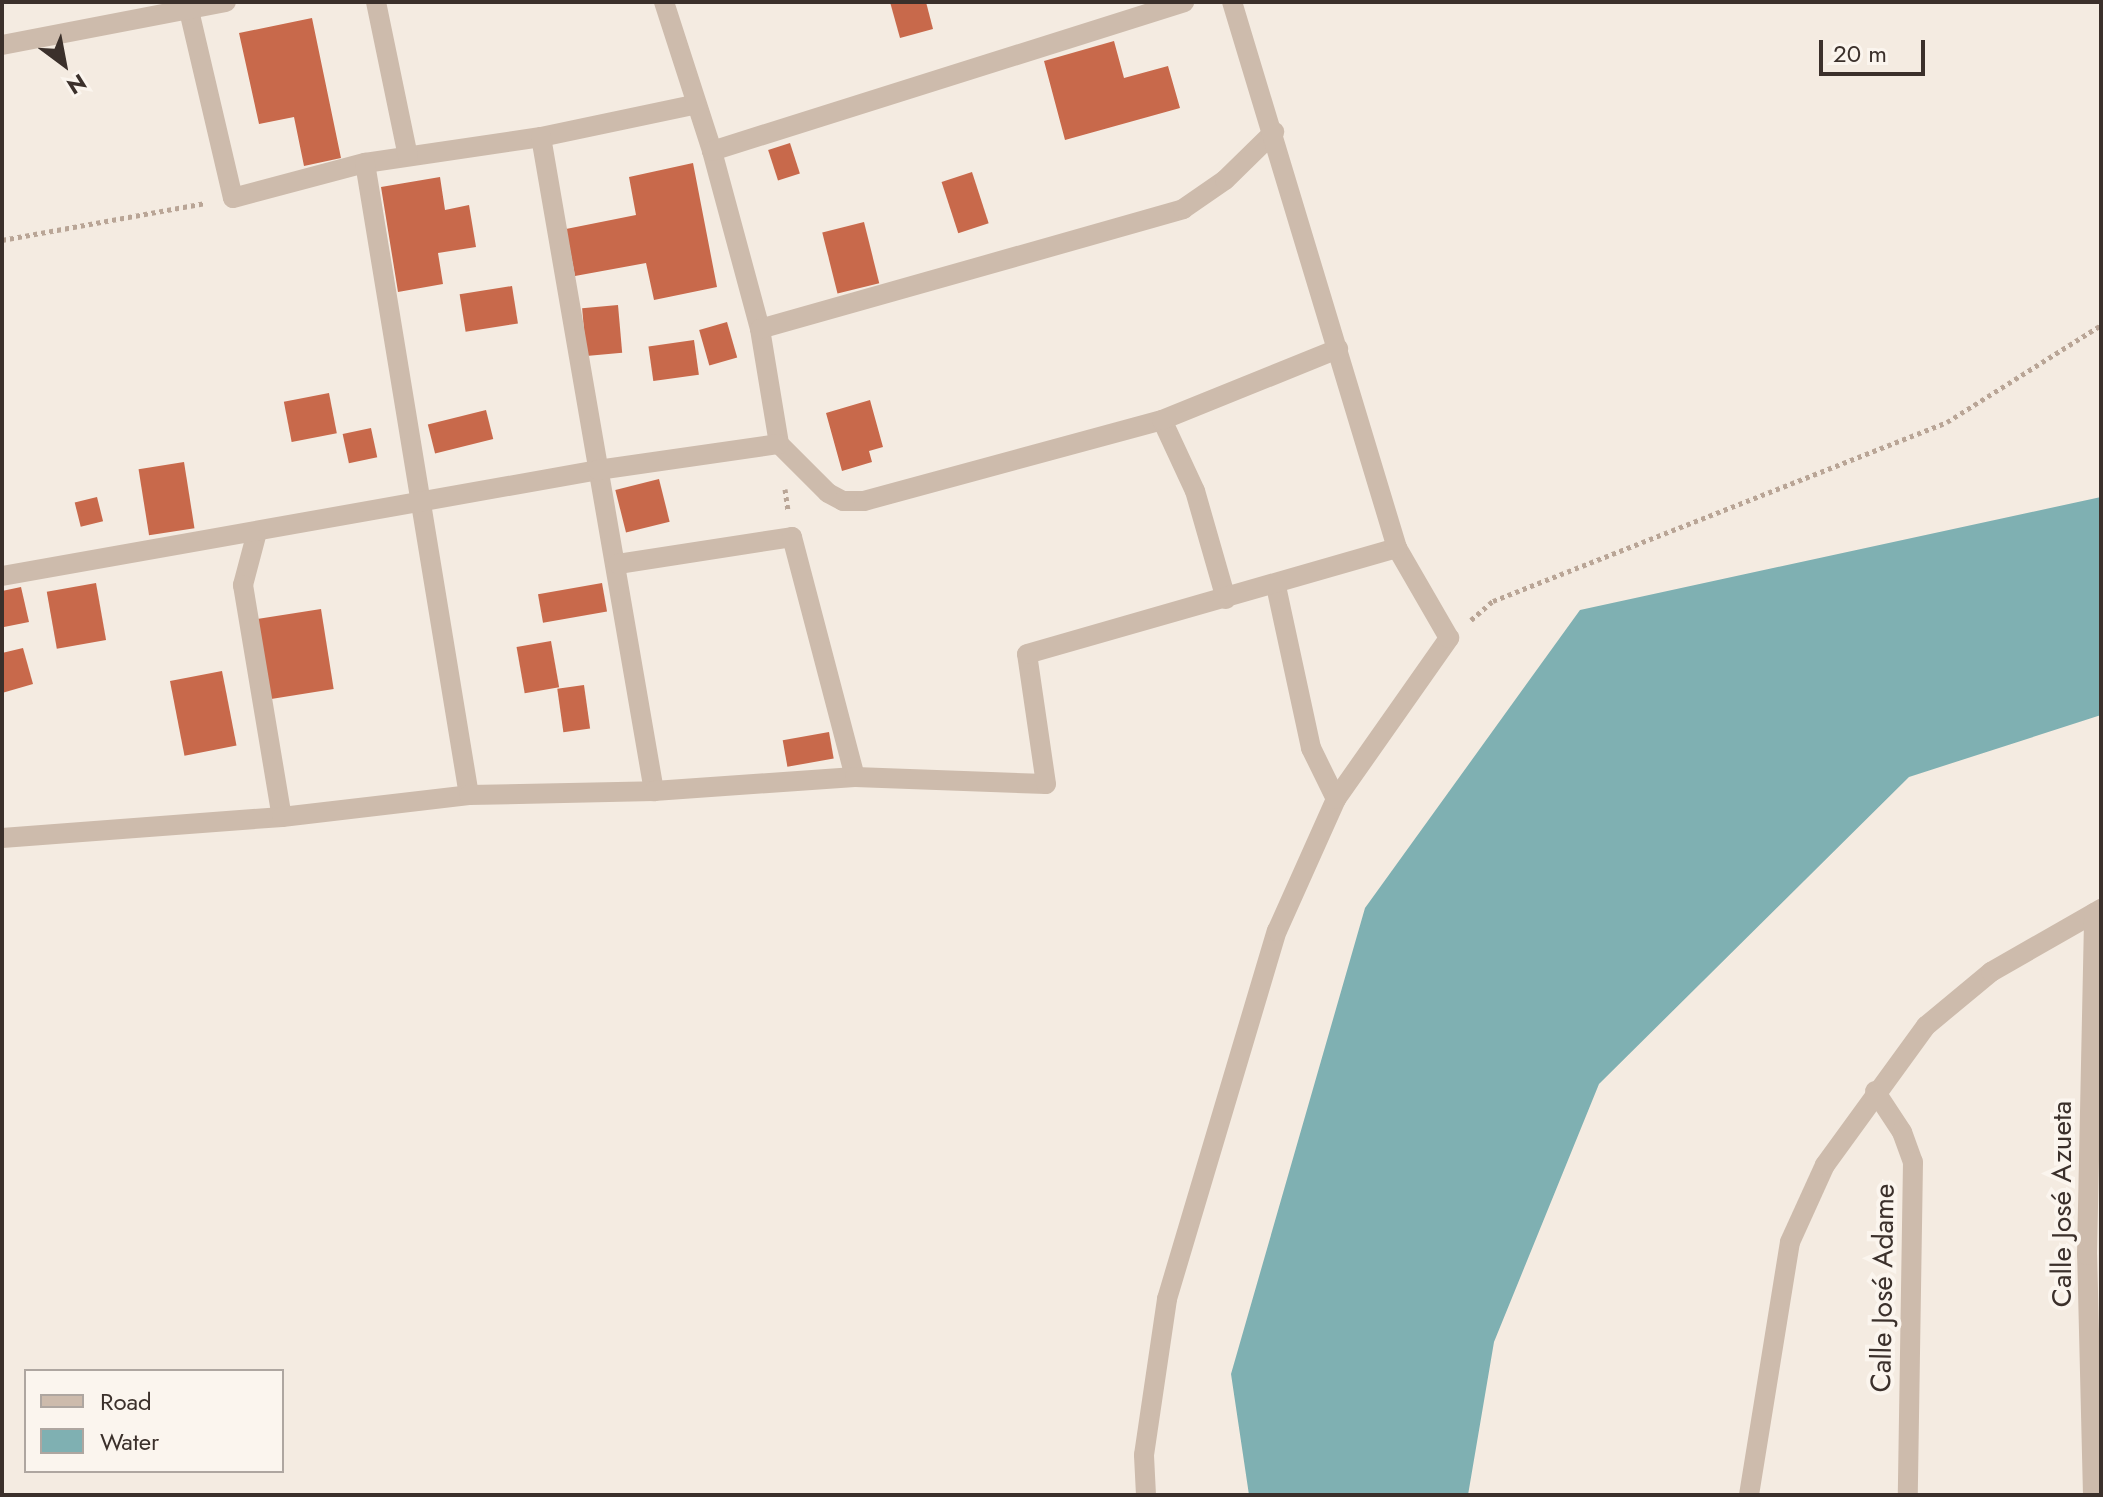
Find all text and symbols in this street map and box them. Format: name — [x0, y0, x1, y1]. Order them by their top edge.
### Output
north arrow — [24, 24, 104, 104]
scale bar — [1823, 24, 1929, 74]
text: 20 m — [1833, 36, 1887, 71]
text: N — [61, 66, 93, 103]
street label: Calle José Azueta — [2045, 1101, 2079, 1307]
street label: Calle José Adame — [1864, 1183, 1902, 1393]
legend — [24, 1369, 284, 1473]
text: Road — [100, 1384, 152, 1419]
text: Water — [100, 1424, 159, 1459]

